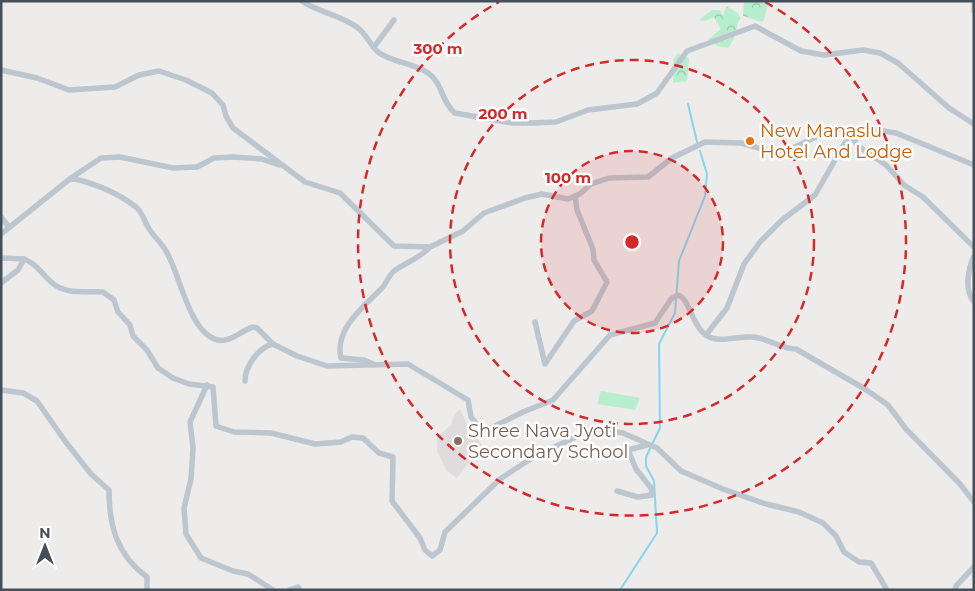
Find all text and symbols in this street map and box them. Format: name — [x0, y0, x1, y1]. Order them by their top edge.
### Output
text: 300 m — [412, 39, 463, 58]
text: 200 m — [478, 104, 528, 123]
place label: New Manaslu Hotel And Lodge — [760, 120, 913, 163]
marker: New Manaslu Hotel And Lodge — [744, 135, 756, 147]
text: 100 m — [545, 168, 591, 187]
centre of rings — [623, 233, 641, 251]
place label: Shree Nava Jyoti Secondary School — [468, 420, 628, 463]
marker: Shree Nava Jyoti Secondary School — [452, 435, 464, 447]
north arrow — [20, 521, 70, 571]
text: N — [39, 524, 51, 542]

